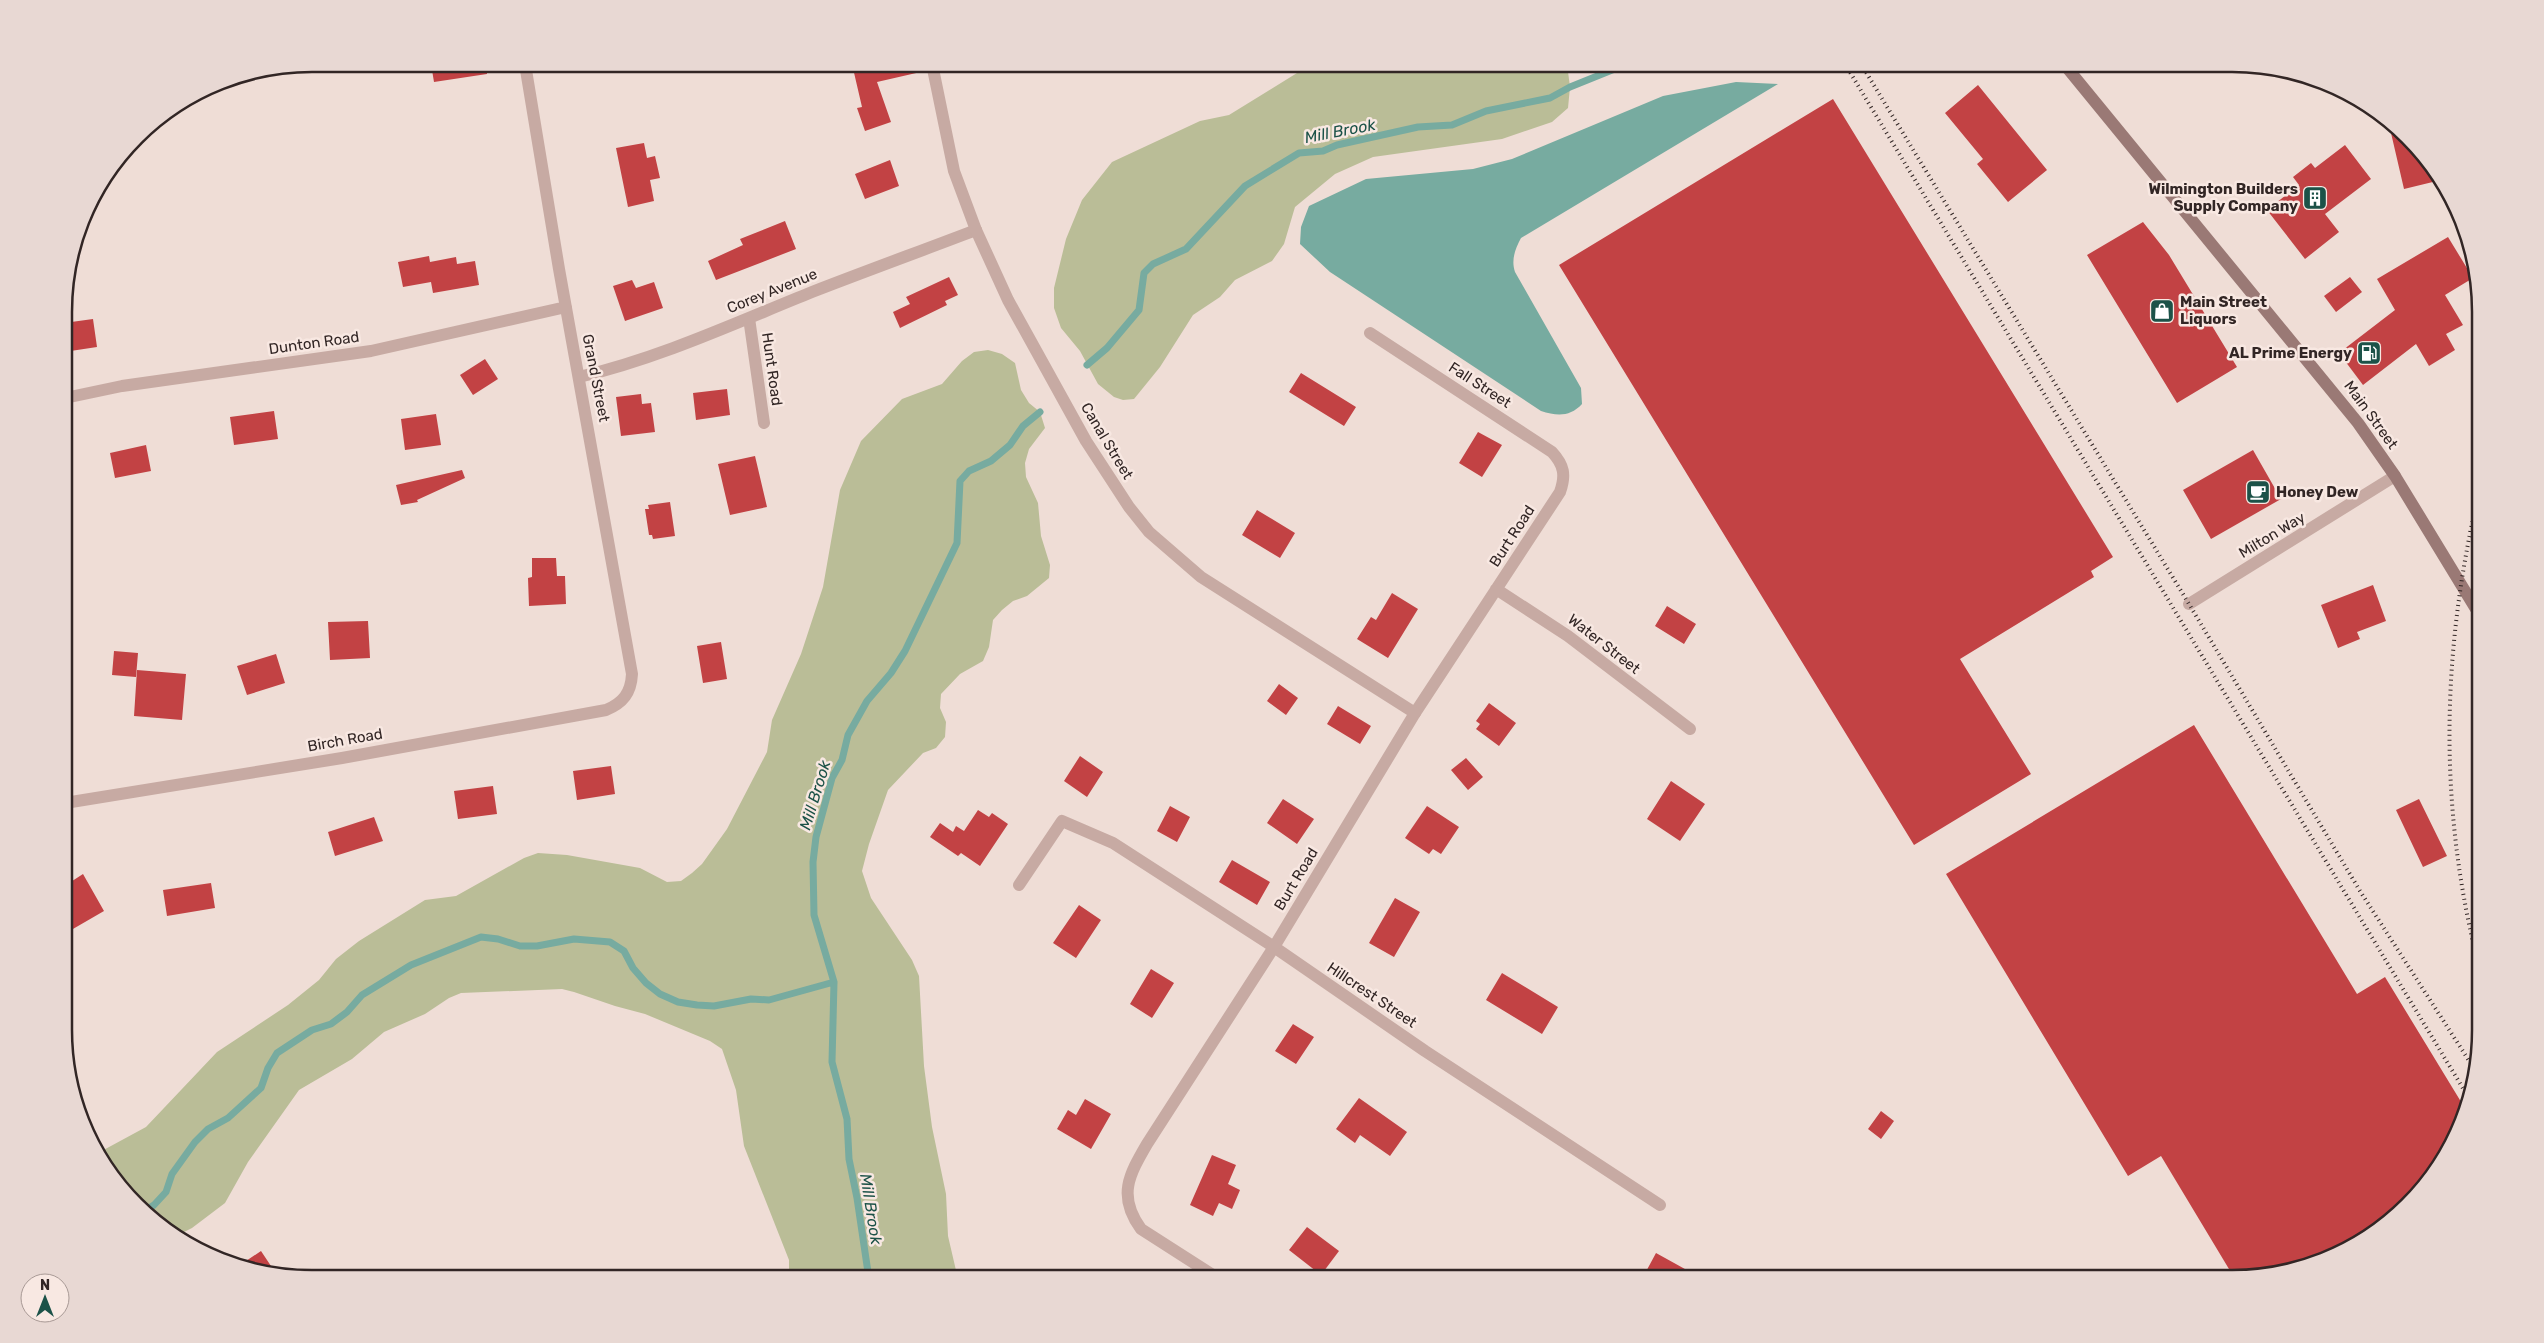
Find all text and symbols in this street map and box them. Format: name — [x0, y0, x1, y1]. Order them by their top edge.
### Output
water label: Mill Brook — [1303, 115, 1378, 147]
place label: Wilmington Builders Supply Company — [2149, 180, 2298, 215]
building icon: Wilmington Builders Supply Company — [2302, 185, 2328, 211]
street label: Corey Avenue — [724, 265, 820, 317]
place label: Main Street Liquors — [2180, 293, 2267, 328]
shop icon: Main Street Liquors — [2149, 298, 2175, 324]
street label: Dunton Road — [268, 328, 360, 358]
street label: Hunt Road — [758, 331, 786, 407]
street label: Grand Street — [579, 333, 613, 424]
fuel station icon: AL Prime Energy — [2356, 340, 2382, 366]
place label: AL Prime Energy — [2229, 344, 2352, 362]
street label: Fall Street — [1445, 358, 1515, 412]
street label: Main Street — [2340, 377, 2402, 453]
street label: Canal Street — [1077, 399, 1137, 483]
cafe icon: Honey Dew — [2245, 479, 2271, 505]
place label: Honey Dew — [2276, 483, 2359, 501]
street label: Burt Road — [1485, 502, 1539, 570]
street label: Milton Way — [2236, 508, 2308, 562]
street label: Water Street — [1564, 610, 1644, 678]
street label: Birch Road — [306, 725, 384, 755]
water label: Mill Brook — [795, 757, 835, 832]
street label: Burt Road — [1270, 844, 1322, 914]
street label: Hillcrest Street — [1324, 958, 1420, 1032]
water label: Mill Brook — [856, 1172, 886, 1247]
north arrow — [20, 1273, 70, 1323]
text: N — [40, 1277, 50, 1294]

